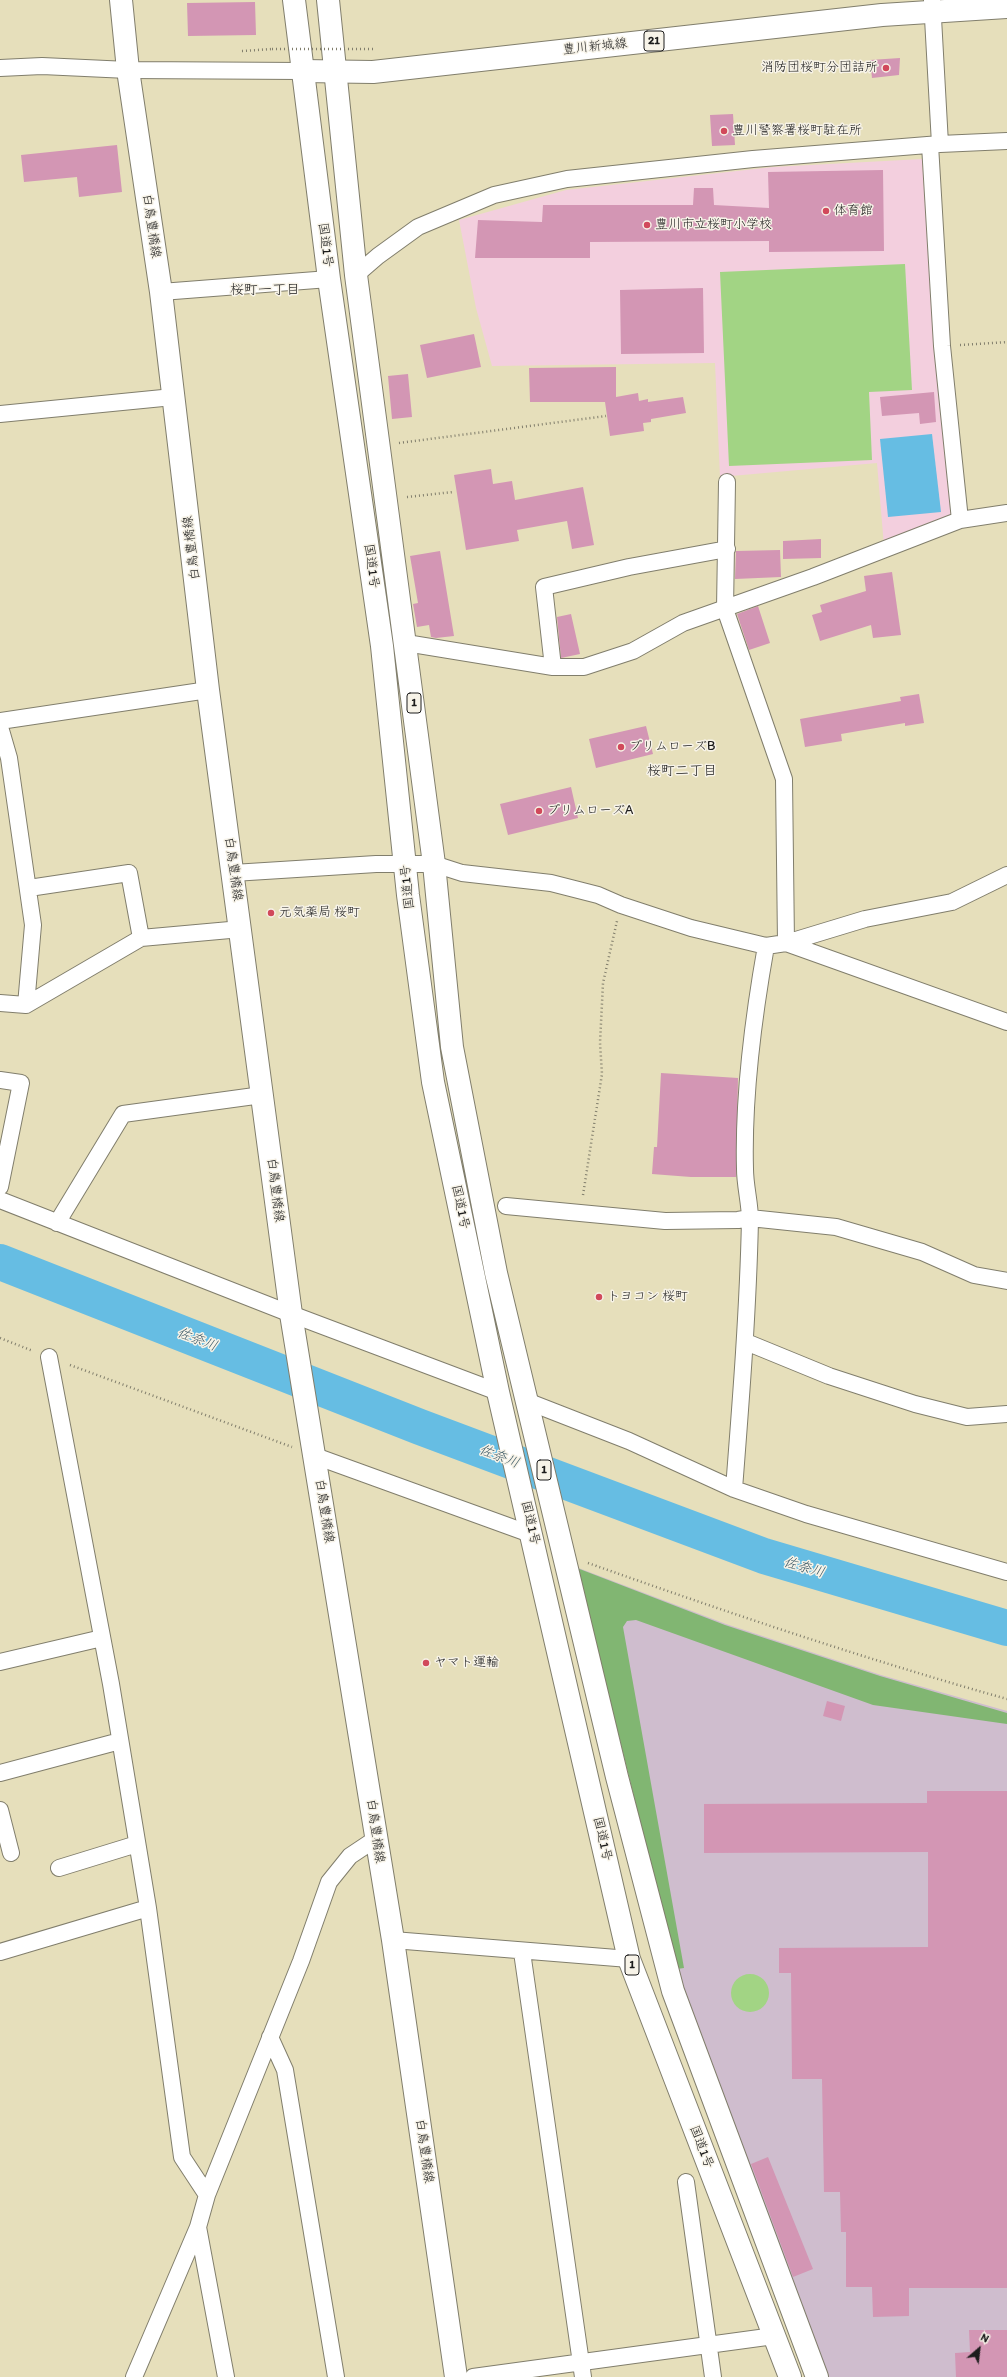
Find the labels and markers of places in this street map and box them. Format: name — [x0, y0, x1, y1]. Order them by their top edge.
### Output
place label: 消防団桜町分団詰所 — [761, 60, 878, 76]
marker: 消防団桜町分団詰所 — [881, 63, 891, 73]
place label: 豊川警察署桜町駐在所 — [732, 123, 862, 139]
marker: 豊川警察署桜町駐在所 — [719, 126, 729, 136]
place label: 体育館 — [834, 203, 873, 219]
marker: 体育館 — [821, 206, 831, 216]
place label: 豊川市立桜町小学校 — [655, 217, 772, 233]
marker: 豊川市立桜町小学校 — [642, 220, 652, 230]
place label: プリムローズB — [629, 739, 715, 755]
marker: プリムローズB — [616, 742, 626, 752]
place label: プリムローズA — [547, 803, 633, 819]
marker: プリムローズA — [534, 806, 544, 816]
place label: 元気薬局 桜町 — [279, 905, 360, 921]
marker: 元気薬局 桜町 — [266, 908, 276, 918]
place label: トヨコン 桜町 — [607, 1289, 688, 1305]
marker: トヨコン 桜町 — [594, 1292, 604, 1302]
place label: ヤマト運輸 — [434, 1655, 499, 1671]
marker: ヤマト運輸 — [421, 1658, 431, 1668]

